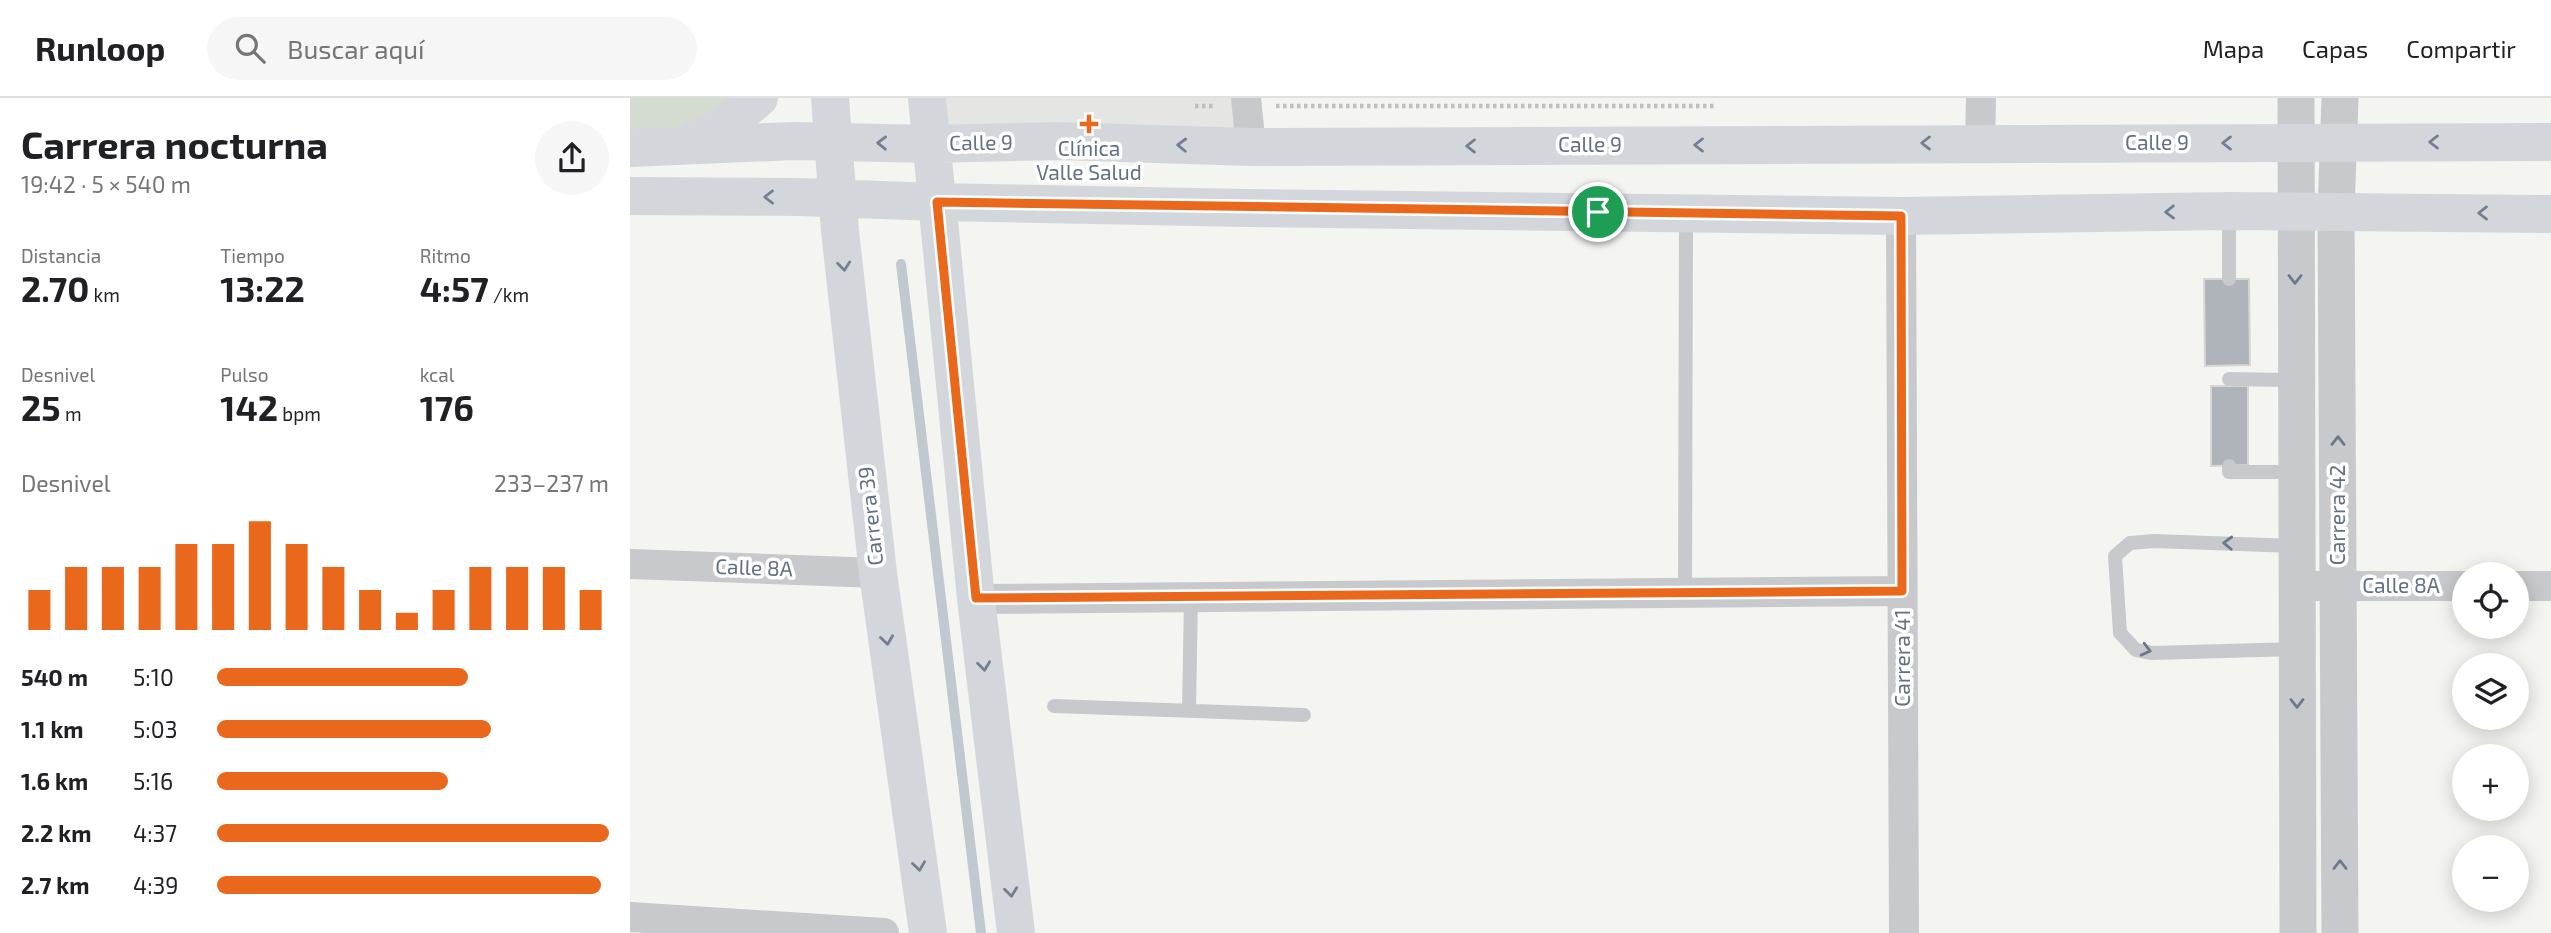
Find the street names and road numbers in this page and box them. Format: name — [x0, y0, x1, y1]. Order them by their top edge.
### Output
street label: Calle 9 — [949, 128, 1013, 155]
street label: Calle 9 — [2125, 129, 2189, 154]
street label: Calle 9 — [1558, 131, 1622, 156]
street label: Carrera 39 — [852, 465, 887, 567]
street label: Carrera 42 — [2324, 465, 2349, 565]
street label: Calle 8A — [715, 553, 793, 580]
street label: Calle 8A — [2362, 572, 2440, 597]
street label: Carrera 41 — [1889, 609, 1914, 707]

